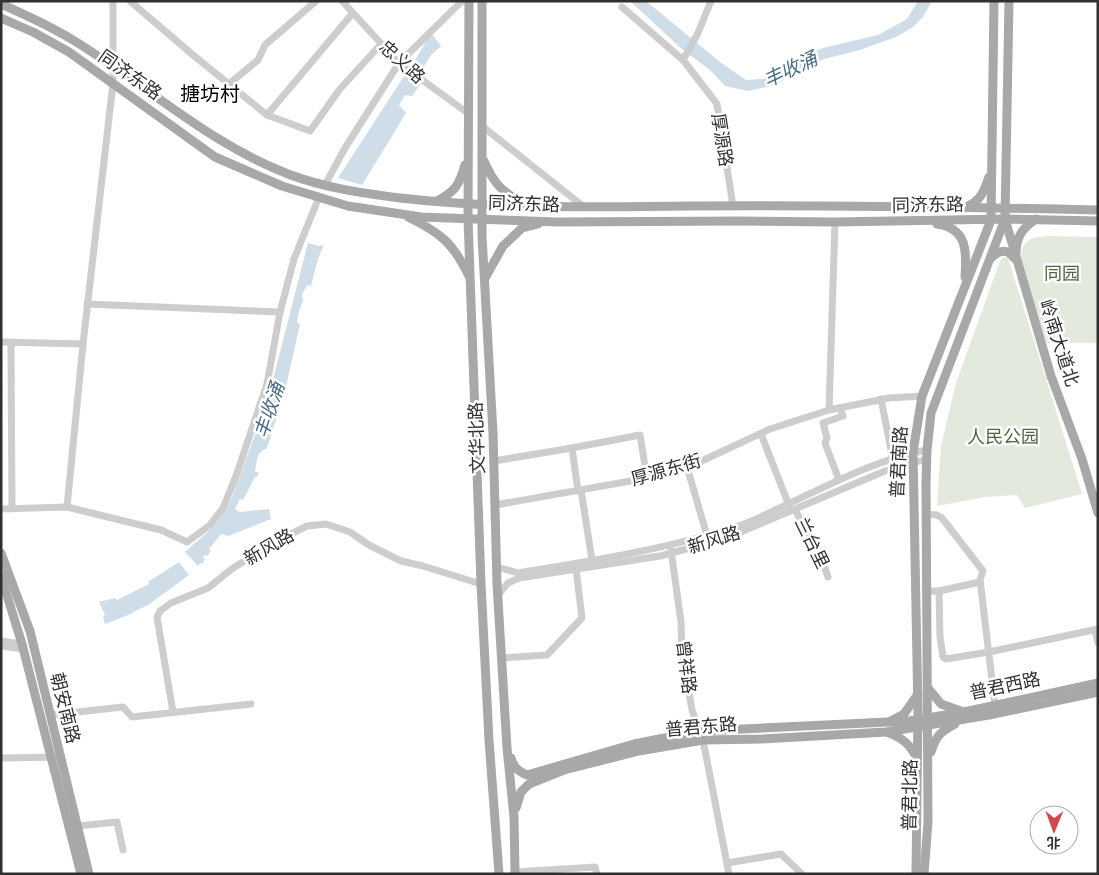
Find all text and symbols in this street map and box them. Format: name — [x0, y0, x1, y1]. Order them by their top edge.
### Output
street label: 忠义路 — [375, 36, 429, 87]
street label: 同济东路 — [95, 45, 166, 104]
water label: 丰收涌 — [760, 46, 823, 92]
district label: 搪坊村 — [180, 82, 240, 106]
street label: 厚源路 — [708, 112, 737, 168]
street label: 同济东路 — [488, 192, 560, 215]
street label: 同济东路 — [892, 193, 964, 216]
park label: 同园 — [1044, 263, 1080, 284]
street label: 岭南大道北 — [1036, 297, 1083, 389]
water label: 丰收涌 — [250, 378, 290, 441]
street label: 文华北路 — [465, 402, 488, 474]
street label: 普君南路 — [886, 425, 911, 498]
park label: 人民公园 — [967, 426, 1039, 447]
street label: 厚源东街 — [628, 450, 703, 490]
street label: 兰台里 — [791, 514, 834, 572]
street label: 新风路 — [685, 522, 743, 557]
street label: 新风路 — [240, 524, 297, 569]
street label: 曾祥路 — [673, 639, 700, 695]
street label: 普君西路 — [967, 668, 1042, 703]
street label: 朝安南路 — [47, 670, 84, 745]
street label: 普君东路 — [664, 713, 738, 740]
street label: 普君北路 — [898, 759, 921, 831]
north arrow — [1029, 805, 1079, 855]
text: 北 — [1047, 835, 1061, 852]

